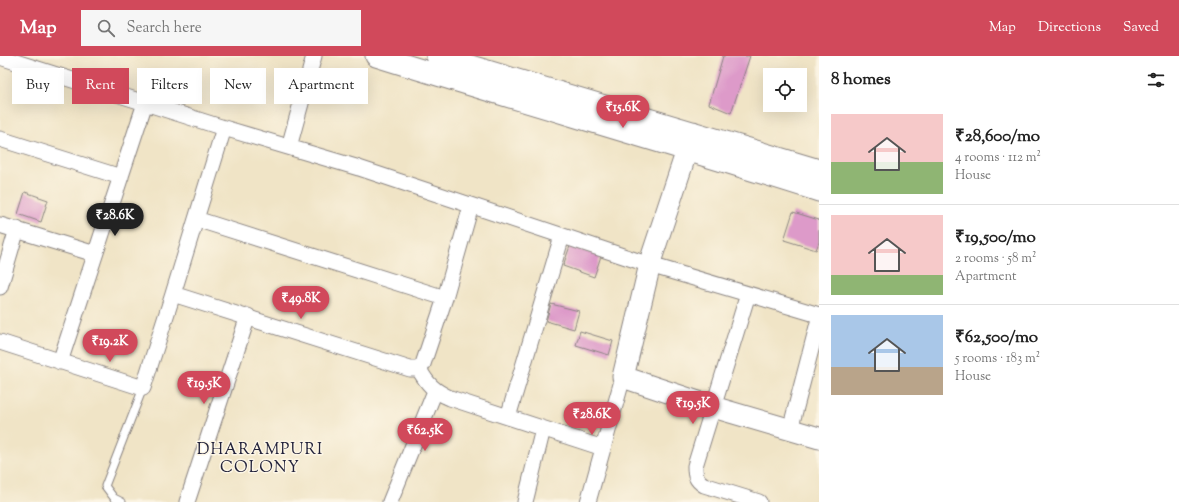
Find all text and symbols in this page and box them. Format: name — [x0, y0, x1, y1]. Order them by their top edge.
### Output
search box — [81, 10, 361, 46]
text: Map — [20, 15, 57, 42]
icon: search — [95, 17, 117, 39]
text: Search here — [127, 18, 202, 39]
text: Map — [989, 18, 1016, 38]
text: Directions — [1038, 18, 1101, 38]
text: Saved — [1123, 18, 1159, 38]
chip: Buy — [12, 68, 64, 104]
chip: Rent — [72, 68, 129, 104]
chip: Filters — [137, 68, 202, 104]
chip: New — [210, 68, 266, 104]
chip: Apartment — [274, 68, 368, 104]
map controls — [763, 68, 807, 112]
button: locate — [763, 68, 807, 112]
text: 8 homes — [831, 68, 891, 92]
icon: filters — [1145, 69, 1167, 91]
pin: ₹15.6K — [590, 95, 656, 129]
text: ₹15.6K — [605, 99, 641, 117]
text: ₹28,600/mo — [955, 125, 1040, 149]
icon: home — [863, 130, 911, 178]
text: 4 rooms · 112 m² — [955, 149, 1041, 167]
text: House — [955, 167, 991, 185]
pin: ₹28.6K — [82, 203, 148, 237]
text: ₹28.6K — [96, 207, 134, 225]
text: ₹19,500/mo — [955, 226, 1036, 250]
icon: home — [863, 231, 911, 279]
text: 2 rooms · 58 m² — [955, 250, 1036, 268]
text: Apartment — [955, 268, 1016, 286]
pin: ₹49.8K — [268, 286, 334, 320]
text: ₹49.8K — [281, 290, 321, 308]
text: ₹62,500/mo — [955, 326, 1038, 350]
pin: ₹19.2K — [77, 329, 143, 363]
icon: home — [863, 331, 911, 379]
text: ₹19.2K — [92, 333, 128, 351]
text: 5 rooms · 183 m² — [955, 350, 1040, 368]
text: House — [955, 368, 991, 386]
pin: ₹19.5K — [171, 371, 237, 405]
text: ₹19.5K — [186, 375, 222, 393]
pin: ₹19.5K — [660, 391, 726, 425]
text: ₹19.5K — [675, 395, 711, 413]
pin: ₹28.6K — [559, 402, 625, 436]
text: ₹28.6K — [573, 406, 611, 424]
pin: ₹62.5K — [392, 418, 458, 452]
text: ₹62.5K — [407, 422, 444, 440]
district label: DHARAMPURI COLONY — [197, 439, 323, 480]

